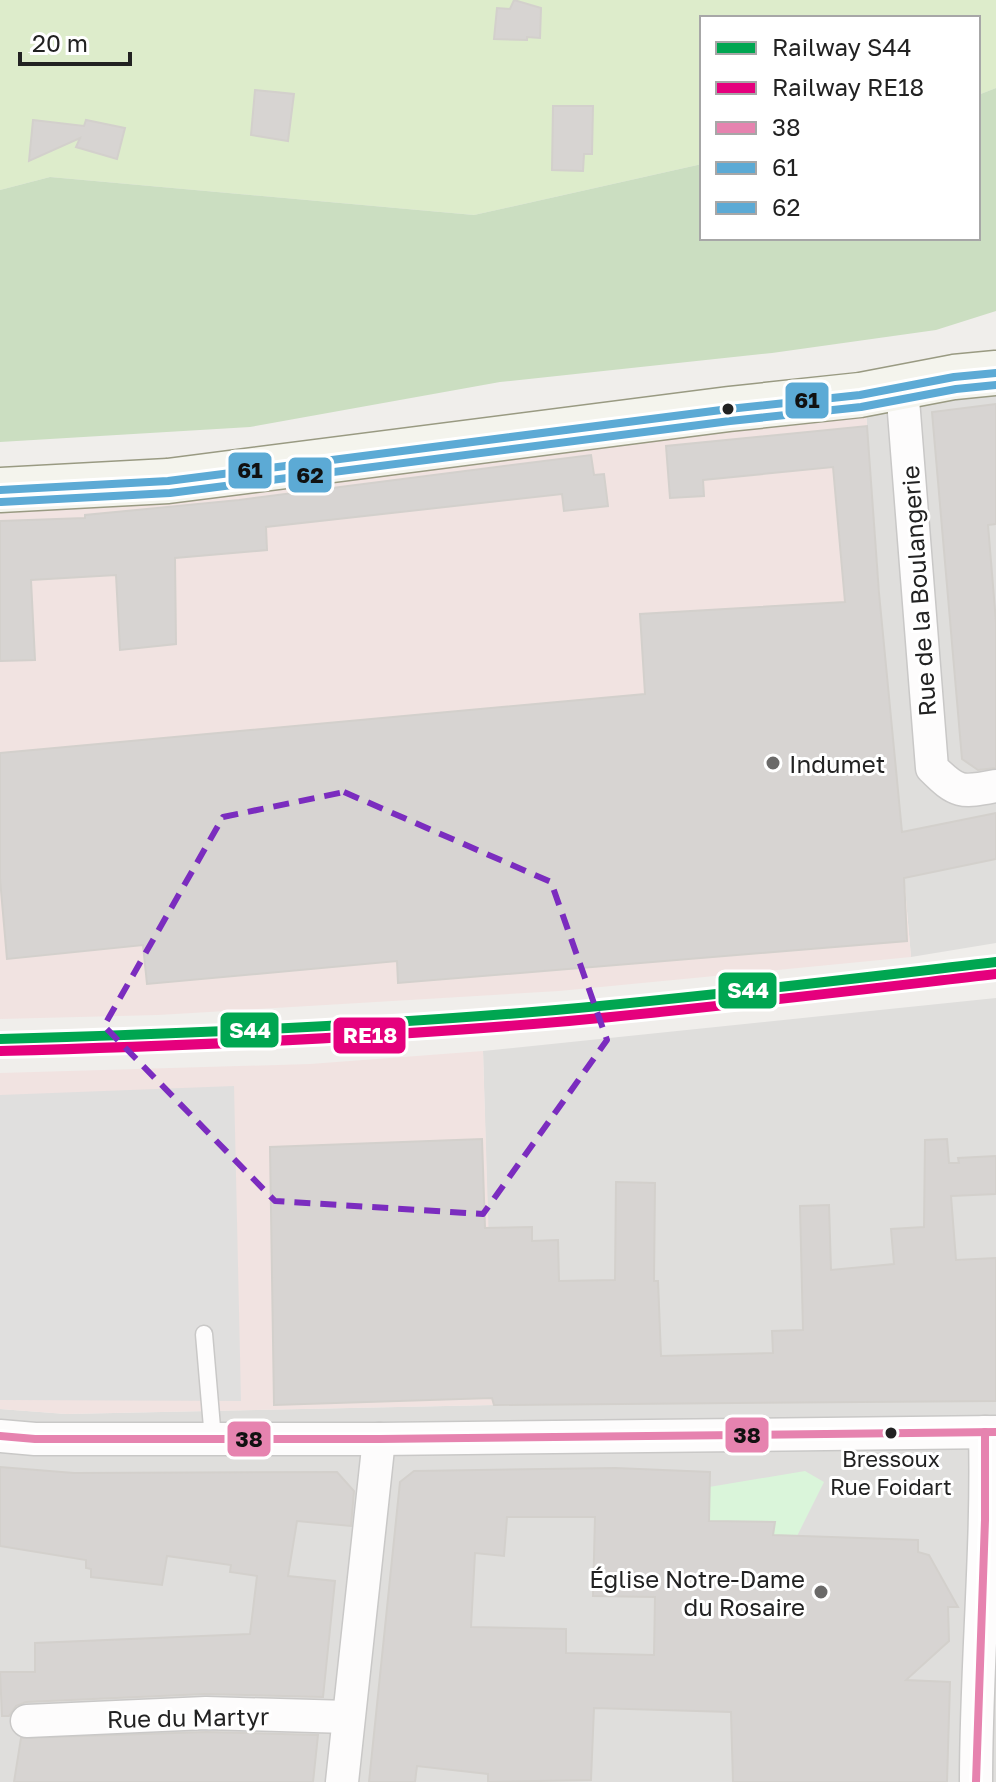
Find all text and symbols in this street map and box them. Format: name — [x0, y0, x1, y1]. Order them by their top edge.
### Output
scale bar — [20, 16, 130, 66]
legend — [700, 16, 980, 240]
text: 20 m — [32, 28, 88, 57]
text: Railway S44 — [772, 32, 912, 61]
text: Railway RE18 — [772, 72, 924, 101]
text: 38 — [772, 112, 801, 141]
text: 61 — [772, 152, 798, 181]
text: 62 — [772, 192, 800, 221]
line badge: 61 — [784, 381, 830, 420]
text: 61 — [794, 386, 820, 413]
unlabelled marker — [720, 401, 736, 417]
line badge: 61 — [227, 451, 273, 490]
text: 61 — [237, 456, 263, 483]
line badge: 62 — [287, 456, 333, 494]
text: 62 — [296, 461, 324, 488]
street label: Rue de la Boulangerie — [895, 464, 941, 718]
place label: Indumet — [789, 749, 885, 778]
marker: Indumet — [764, 754, 782, 772]
line badge: S44 — [717, 971, 778, 1010]
text: S44 — [727, 976, 769, 1003]
line badge: S44 — [219, 1011, 280, 1049]
text: S44 — [229, 1016, 271, 1043]
line badge: RE18 — [332, 1016, 407, 1055]
text: RE18 — [343, 1021, 397, 1048]
line badge: 38 — [724, 1416, 770, 1454]
line badge: 38 — [226, 1420, 272, 1458]
text: 38 — [733, 1421, 761, 1448]
text: 38 — [235, 1425, 263, 1452]
marker: Bressoux Rue Foidart — [883, 1425, 899, 1441]
place label: Bressoux Rue Foidart — [830, 1445, 952, 1500]
place label: Église Notre-Dame du Rosaire — [589, 1564, 805, 1621]
marker: Église Notre-Dame du Rosaire — [812, 1583, 830, 1601]
street label: Rue du Martyr — [107, 1701, 269, 1733]

